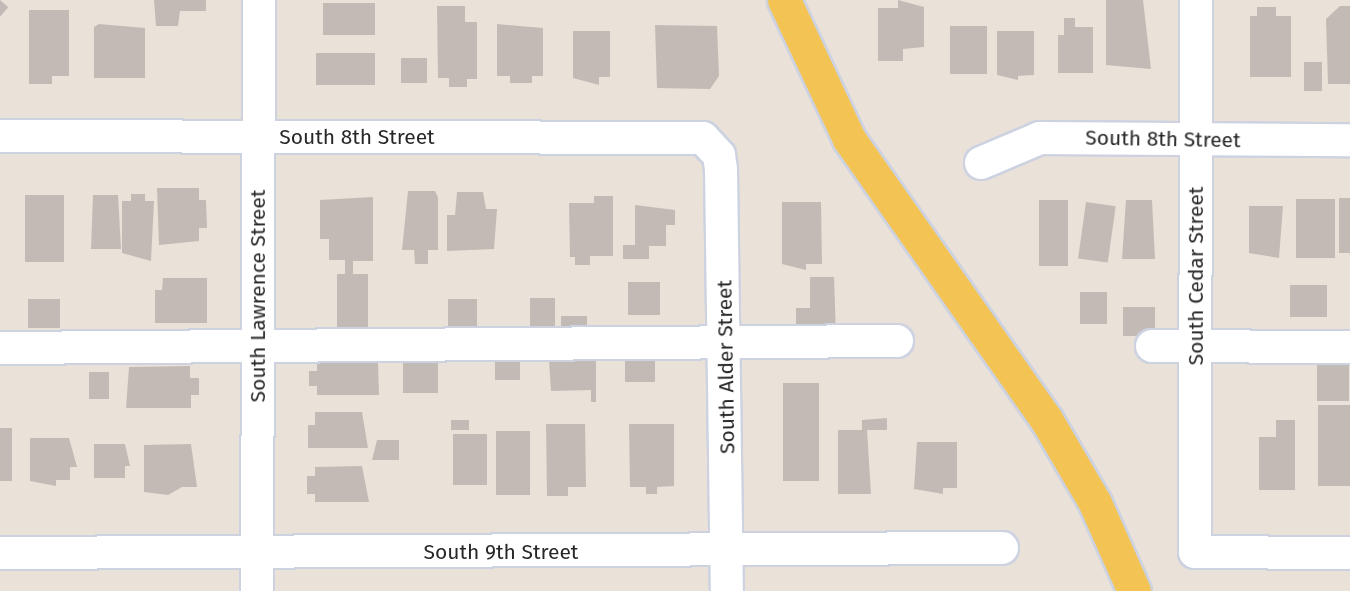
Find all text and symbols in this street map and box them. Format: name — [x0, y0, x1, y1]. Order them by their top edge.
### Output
street label: South 8th Street — [279, 124, 435, 150]
street label: South 8th Street — [1085, 125, 1241, 153]
street label: South Cedar Street — [1183, 187, 1209, 365]
street label: South Lawrence Street — [245, 190, 271, 402]
street label: South Alder Street — [712, 280, 740, 454]
street label: South 9th Street — [424, 539, 578, 565]

